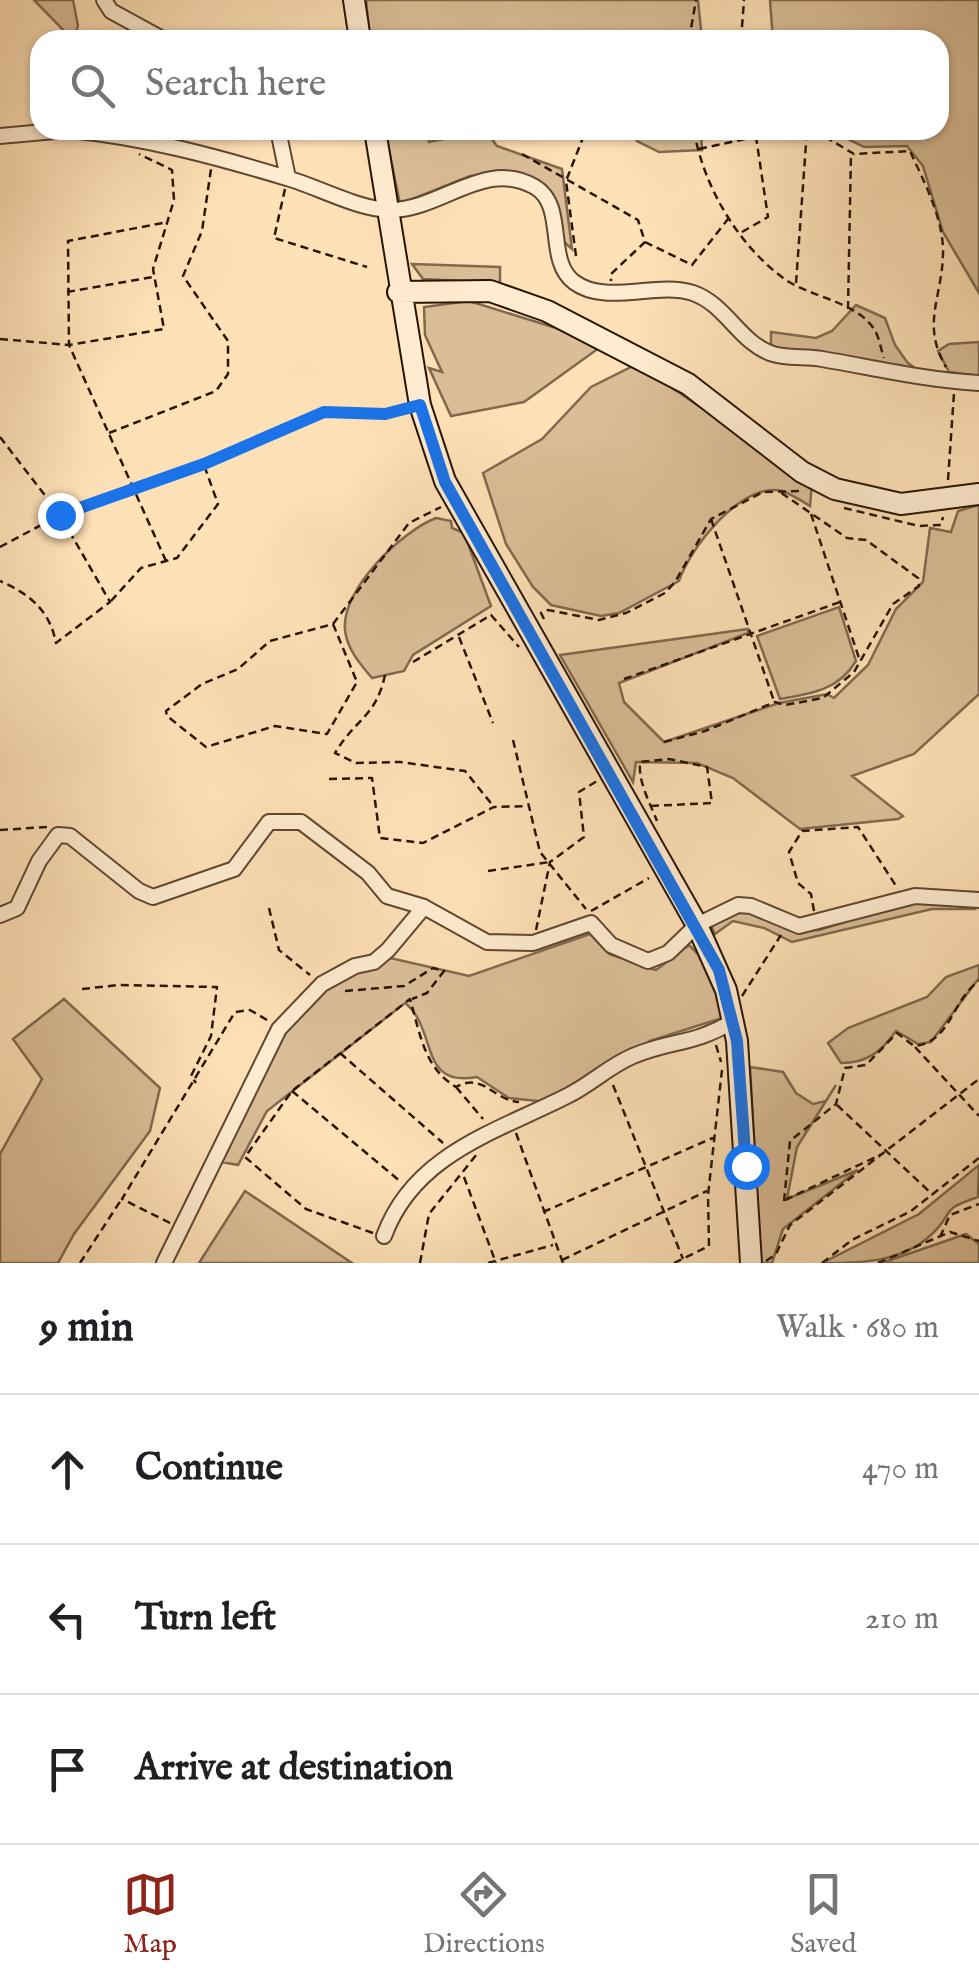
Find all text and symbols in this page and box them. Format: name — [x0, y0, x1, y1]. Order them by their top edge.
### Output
search box — [30, 30, 949, 140]
icon: search — [65, 58, 120, 113]
text: Search here — [145, 61, 326, 109]
route end — [38, 493, 84, 539]
route start — [724, 1144, 770, 1190]
text: 9 min — [40, 1302, 134, 1355]
text: Walk · 680 m — [776, 1308, 939, 1349]
icon: ahead — [40, 1442, 95, 1497]
text: Continue — [135, 1445, 283, 1493]
text: 470 m — [862, 1449, 939, 1490]
icon: left — [40, 1592, 95, 1647]
text: Turn left — [135, 1595, 276, 1643]
text: 210 m — [865, 1599, 939, 1640]
icon: arrive — [40, 1742, 95, 1797]
text: Arrive at destination — [135, 1745, 453, 1793]
tab: Map — [123, 1867, 178, 1962]
tab: Directions — [423, 1867, 545, 1962]
tab: Saved — [790, 1867, 856, 1962]

